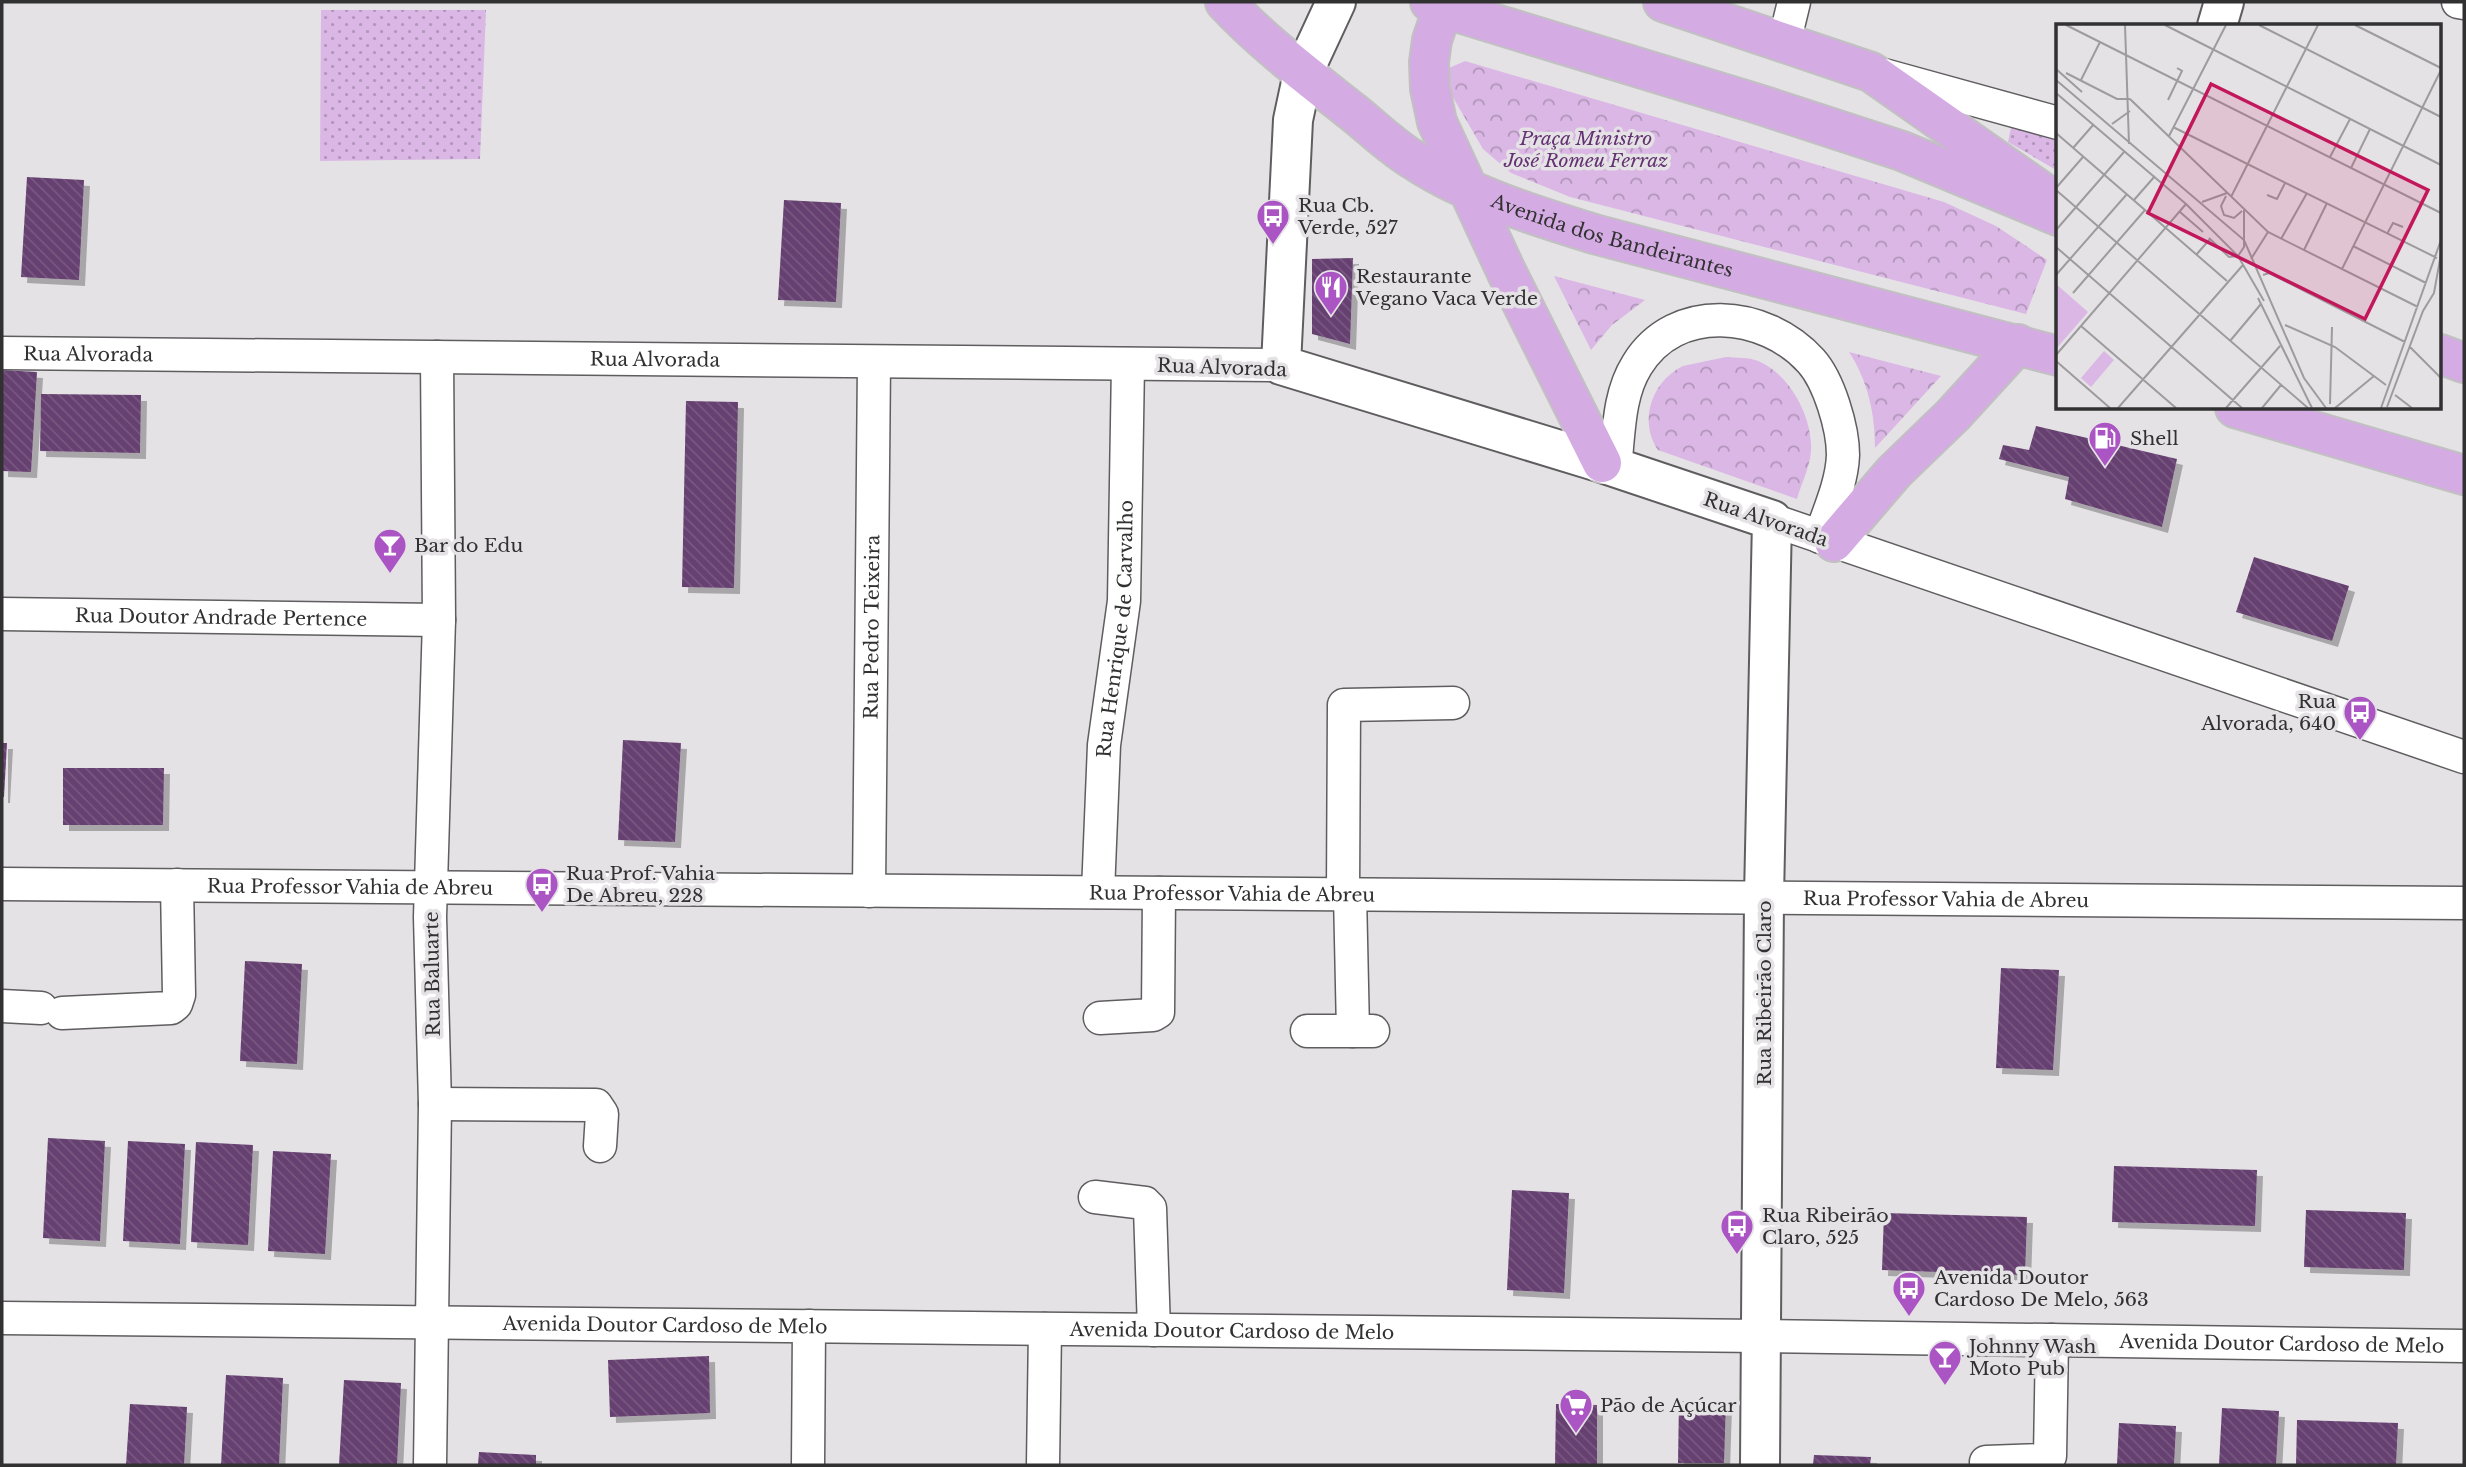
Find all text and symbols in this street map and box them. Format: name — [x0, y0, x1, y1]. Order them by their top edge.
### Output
inset map — [2056, 24, 2442, 410]
park label: Praça Ministro José Romeu Ferraz — [1503, 127, 1668, 172]
street label: Avenida dos Bandeirantes — [1487, 189, 1736, 282]
place label: Rua Cb. Verde, 527 — [1297, 194, 1398, 239]
bus stop icon: Rua Cb. Verde, 527 — [1254, 197, 1292, 246]
place label: Restaurante Vegano Vaca Verde — [1355, 265, 1538, 310]
restaurant icon: Restaurante Vegano Vaca Verde — [1312, 268, 1350, 317]
street label: Rua Alvorada — [23, 342, 154, 366]
street label: Rua Alvorada — [590, 348, 721, 372]
street label: Rua Alvorada — [1157, 354, 1288, 381]
fuel station icon: Shell — [2086, 419, 2124, 468]
place label: Shell — [2130, 427, 2179, 450]
street label: Rua Alvorada — [1701, 487, 1831, 552]
street label: Rua Henrique de Carvalho — [1092, 500, 1138, 758]
bar icon: Bar do Edu — [371, 526, 409, 575]
place label: Bar do Edu — [414, 534, 523, 557]
street label: Rua Pedro Teixeira — [860, 534, 884, 719]
street label: Rua Doutor Andrade Pertence — [75, 604, 367, 631]
place label: Rua Alvorada, 640 — [2200, 690, 2336, 735]
bus stop icon: Rua Alvorada, 640 — [2341, 693, 2379, 742]
place label: Rua Prof. Vahia De Abreu, 228 — [566, 862, 716, 907]
bus stop icon: Rua Prof. Vahia De Abreu, 228 — [523, 865, 561, 914]
street label: Rua Professor Vahia de Abreu — [207, 875, 494, 900]
street label: Rua Professor Vahia de Abreu — [1089, 881, 1375, 907]
street label: Rua Professor Vahia de Abreu — [1803, 887, 2089, 912]
street label: Rua Ribeirão Claro — [1753, 900, 1776, 1086]
street label: Rua Baluarte — [420, 911, 445, 1037]
place label: Rua Ribeirão Claro, 525 — [1762, 1204, 1889, 1249]
bus stop icon: Rua Ribeirão Claro, 525 — [1718, 1207, 1756, 1256]
place label: Avenida Doutor Cardoso De Melo, 563 — [1933, 1266, 2149, 1311]
bus stop icon: Avenida Doutor Cardoso De Melo, 563 — [1890, 1269, 1928, 1318]
street label: Avenida Doutor Cardoso de Melo — [501, 1312, 828, 1338]
street label: Avenida Doutor Cardoso de Melo — [1068, 1318, 1394, 1344]
street label: Avenida Doutor Cardoso de Melo — [2118, 1330, 2444, 1358]
place label: Johnny Wash Moto Pub — [1966, 1335, 2096, 1380]
bar icon: Johnny Wash Moto Pub — [1926, 1338, 1964, 1387]
supermarket icon: Pão de Açúcar — [1557, 1386, 1595, 1435]
place label: Pão de Açúcar — [1600, 1394, 1737, 1417]

